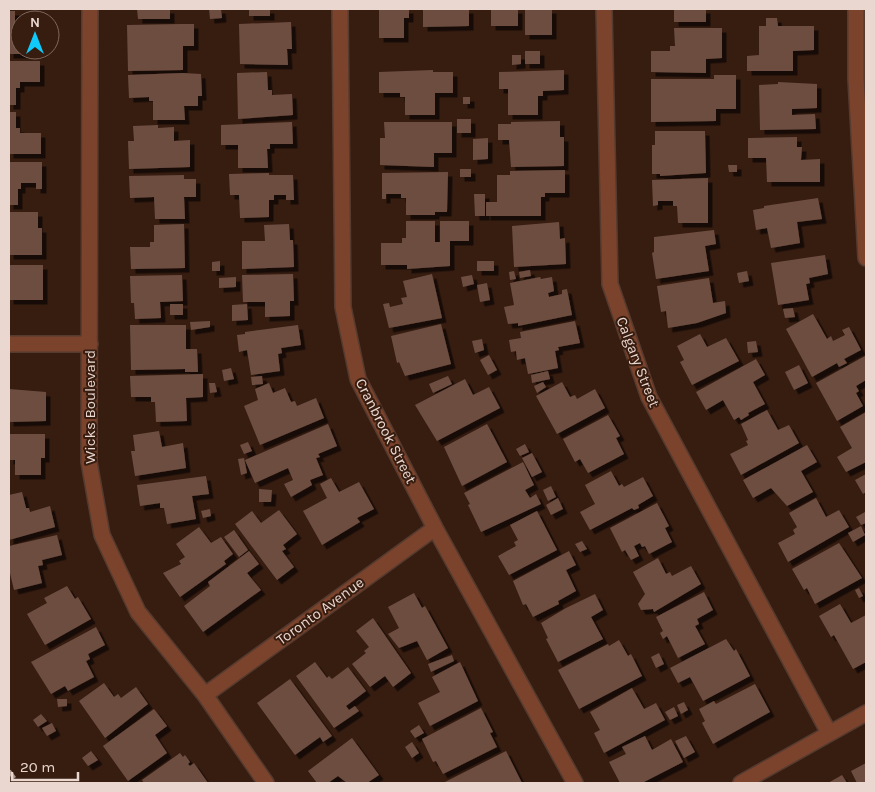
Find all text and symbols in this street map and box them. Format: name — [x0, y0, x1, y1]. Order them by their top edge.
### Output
north arrow — [10, 10, 60, 60]
text: N — [30, 14, 40, 31]
street label: Calgary Street — [612, 314, 664, 410]
street label: Wicks Boulevard — [81, 350, 99, 464]
street label: Cranbrook Street — [352, 375, 420, 487]
street label: Toronto Avenue — [273, 573, 367, 649]
scale bar — [12, 750, 79, 782]
text: 20 m — [20, 758, 55, 776]

